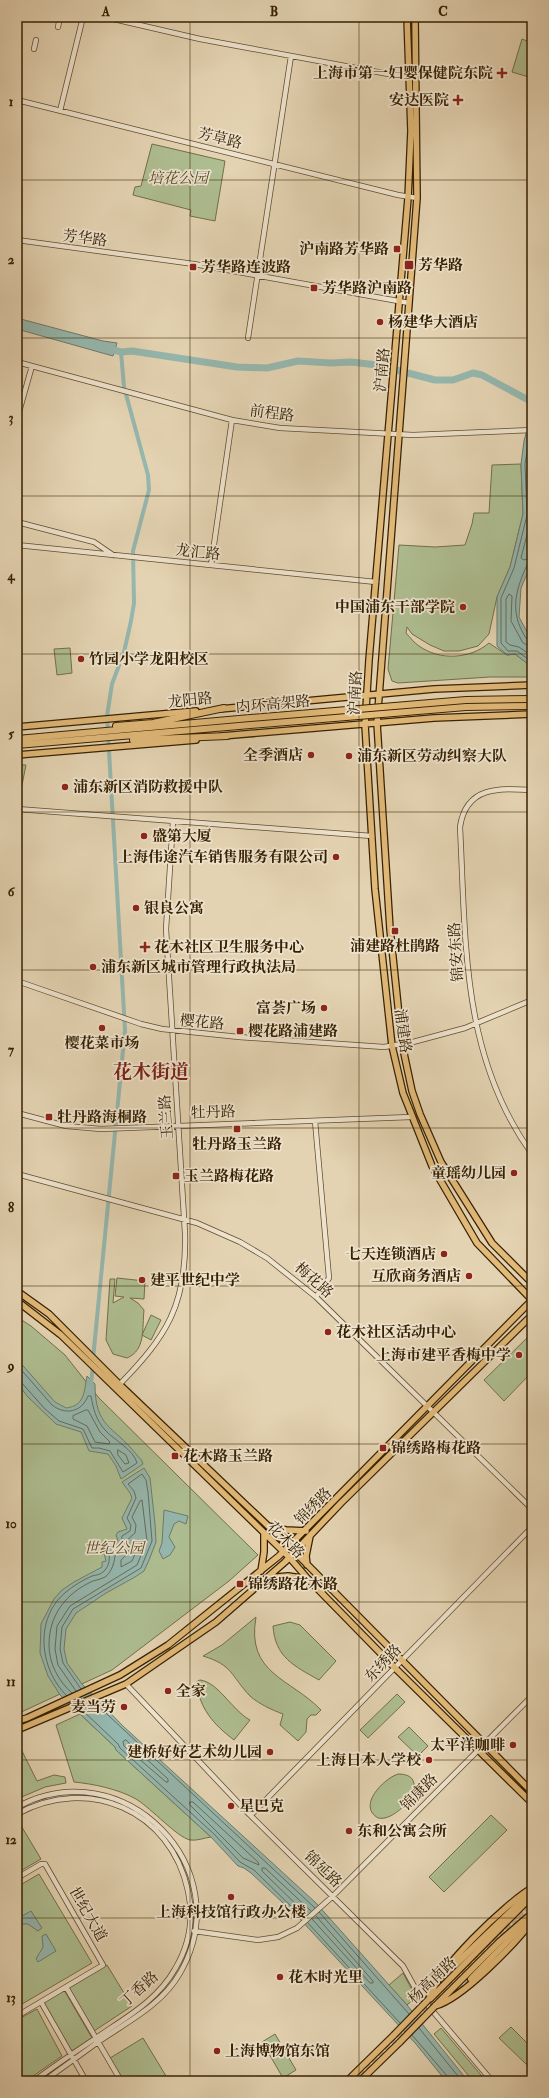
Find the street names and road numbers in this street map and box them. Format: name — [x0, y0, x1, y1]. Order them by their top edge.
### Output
street label: 芳草路 — [196, 124, 244, 153]
street label: 芳华路 — [61, 226, 108, 251]
street label: 沪南路 — [371, 347, 394, 393]
street label: 前程路 — [248, 401, 295, 426]
street label: 龙汇路 — [175, 541, 221, 564]
street label: 沪南路 — [345, 670, 366, 716]
street label: 龙阳路 — [167, 689, 213, 712]
street label: 内环高架路 — [235, 692, 311, 717]
street label: 锦安东路 — [445, 921, 468, 983]
street label: 浦建路 — [390, 1007, 415, 1055]
street label: 樱花路 — [179, 1011, 225, 1034]
street label: 玉兰路 — [155, 1094, 178, 1140]
street label: 牡丹路 — [190, 1102, 236, 1123]
street label: 梅花路 — [290, 1258, 337, 1302]
street label: 锦绣路 — [291, 1484, 336, 1529]
street label: 花木路 — [263, 1518, 308, 1563]
street label: 东绣路 — [361, 1641, 406, 1686]
street label: 锦康路 — [397, 1770, 442, 1815]
street label: 锦延路 — [300, 1847, 345, 1892]
street label: 世纪大道 — [64, 1884, 111, 1945]
street label: 杨高南路 — [404, 1953, 461, 2008]
street label: 丁香路 — [116, 1967, 162, 2011]

